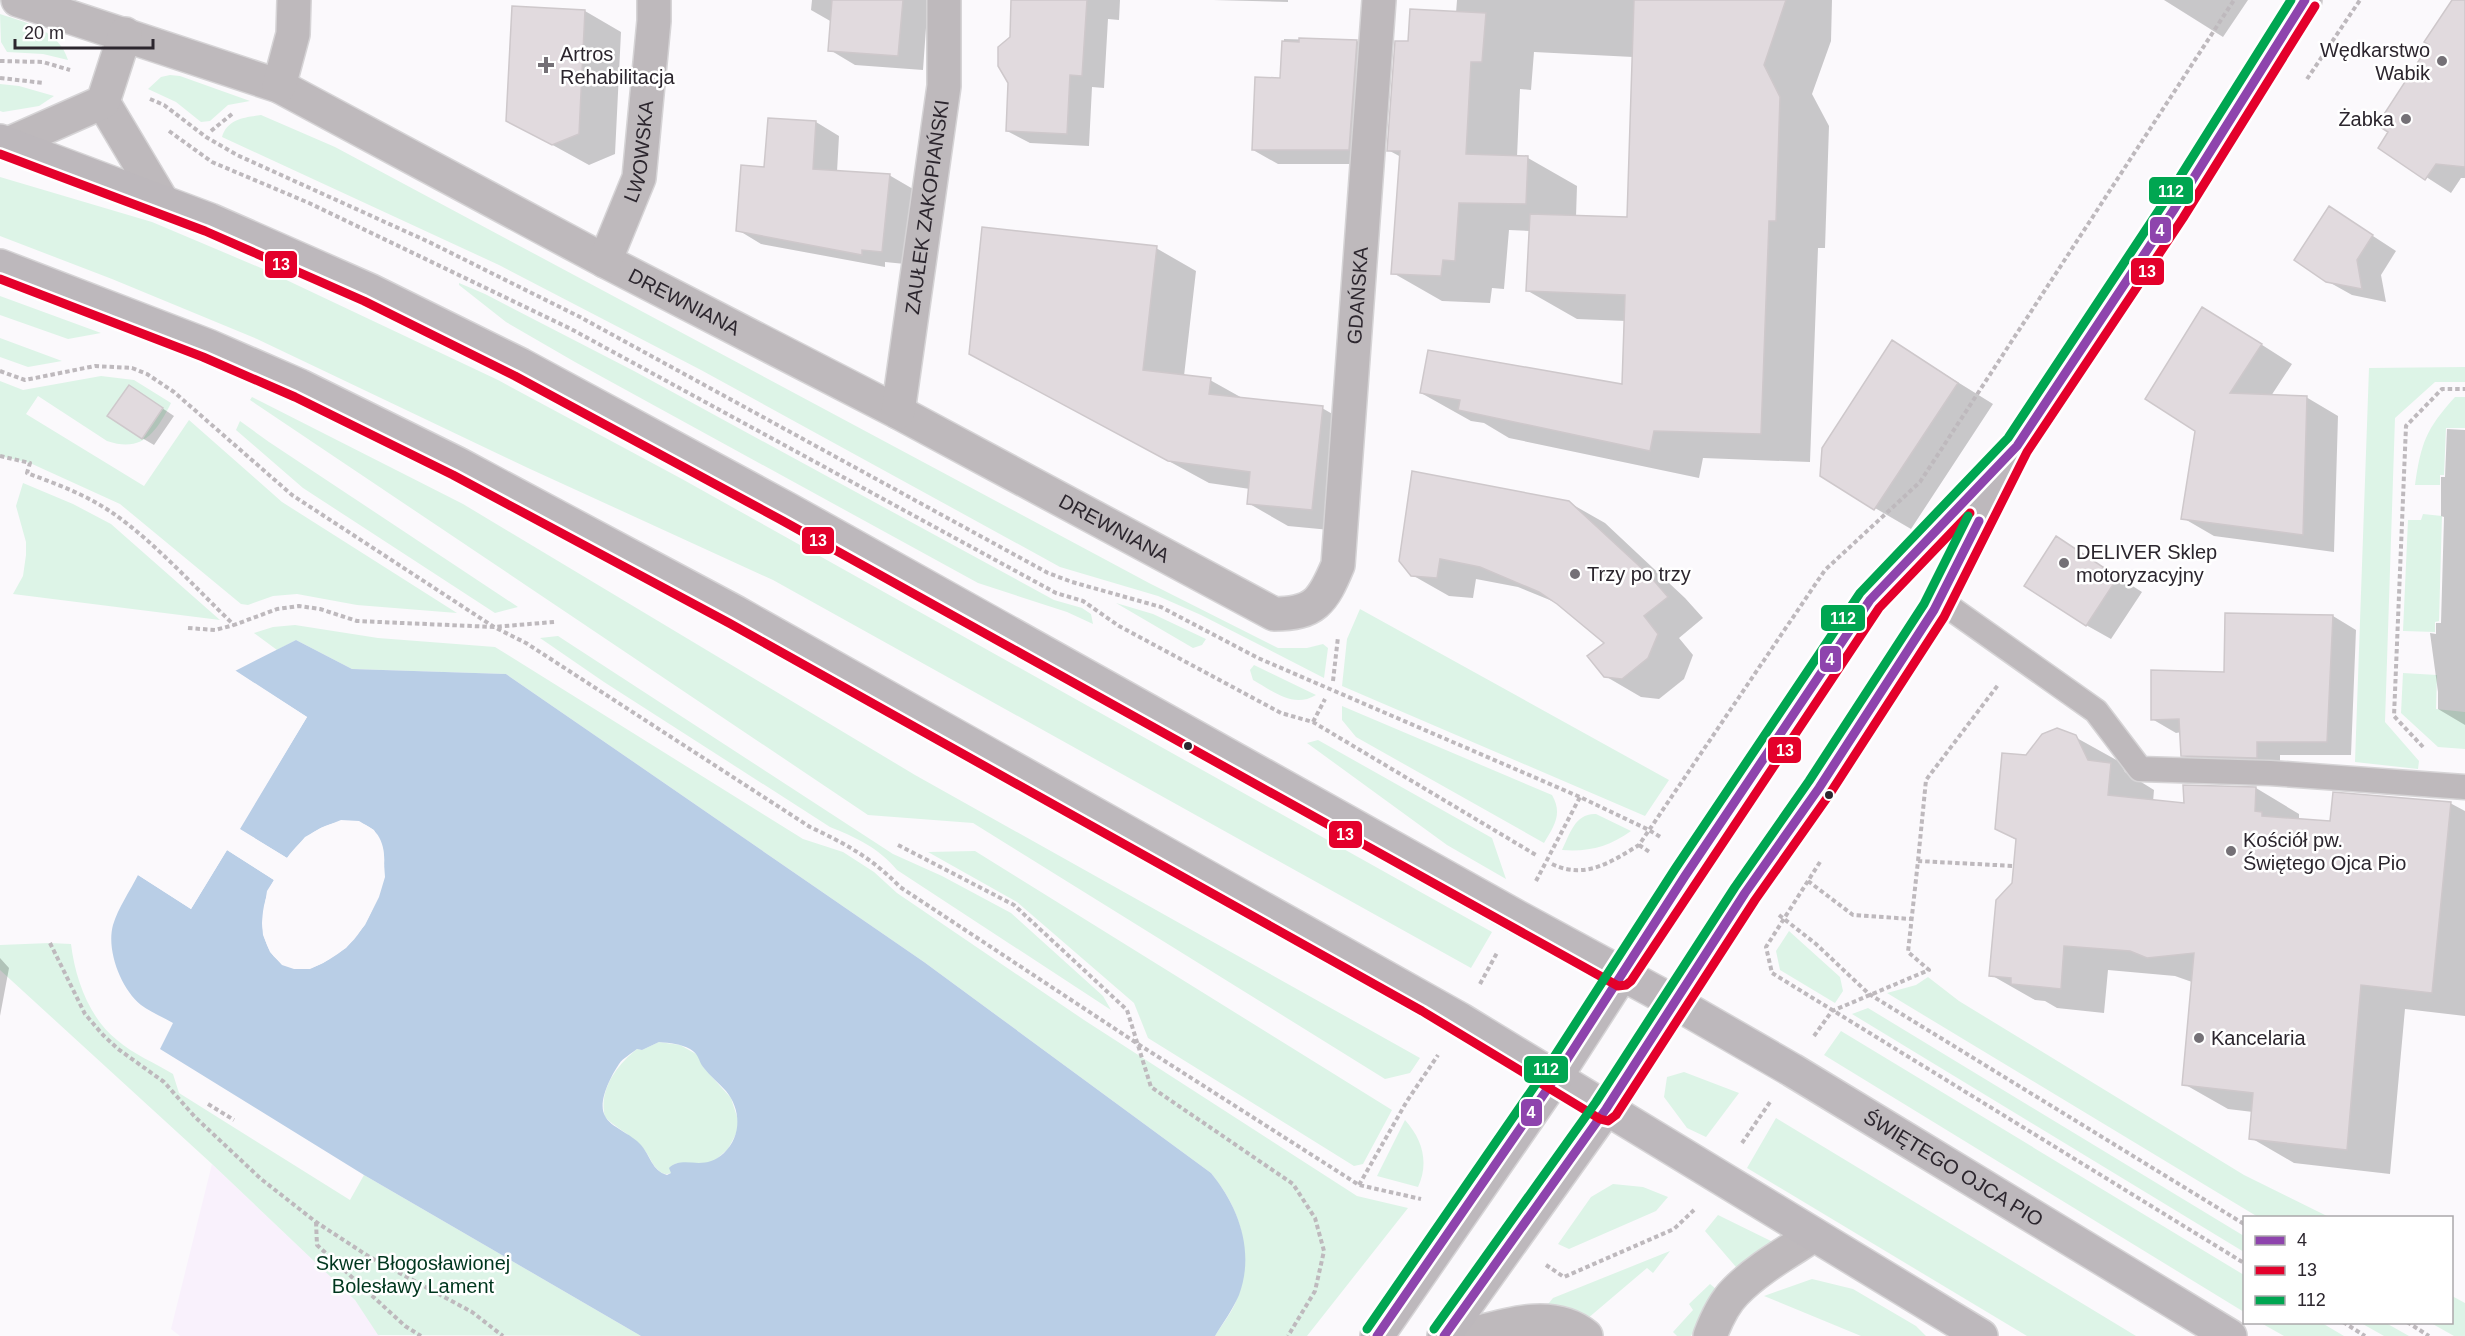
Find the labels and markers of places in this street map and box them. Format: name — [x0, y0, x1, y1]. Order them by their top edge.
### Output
place label: Wędkarstwo Wabik — [2320, 39, 2431, 84]
place label: Artros Rehabilitacja — [560, 43, 675, 88]
marker: Wędkarstwo Wabik — [2435, 54, 2449, 68]
marker: Artros Rehabilitacja — [537, 56, 555, 74]
place label: Żabka — [2338, 108, 2395, 130]
marker: Żabka — [2399, 112, 2413, 126]
place label: DELIVER Sklep motoryzacyjny — [2076, 541, 2217, 586]
marker: DELIVER Sklep motoryzacyjny — [2057, 556, 2071, 570]
place label: Trzy po trzy — [1587, 563, 1691, 585]
marker: Trzy po trzy — [1568, 567, 1582, 581]
unlabelled marker — [1182, 740, 1194, 752]
unlabelled marker — [1823, 789, 1835, 801]
place label: Kościół pw. Świętego Ojca Pio — [2243, 829, 2406, 874]
marker: Kościół pw. Świętego Ojca Pio — [2224, 844, 2238, 858]
place label: Kancelaria — [2211, 1027, 2306, 1049]
marker: Kancelaria — [2192, 1031, 2206, 1045]

